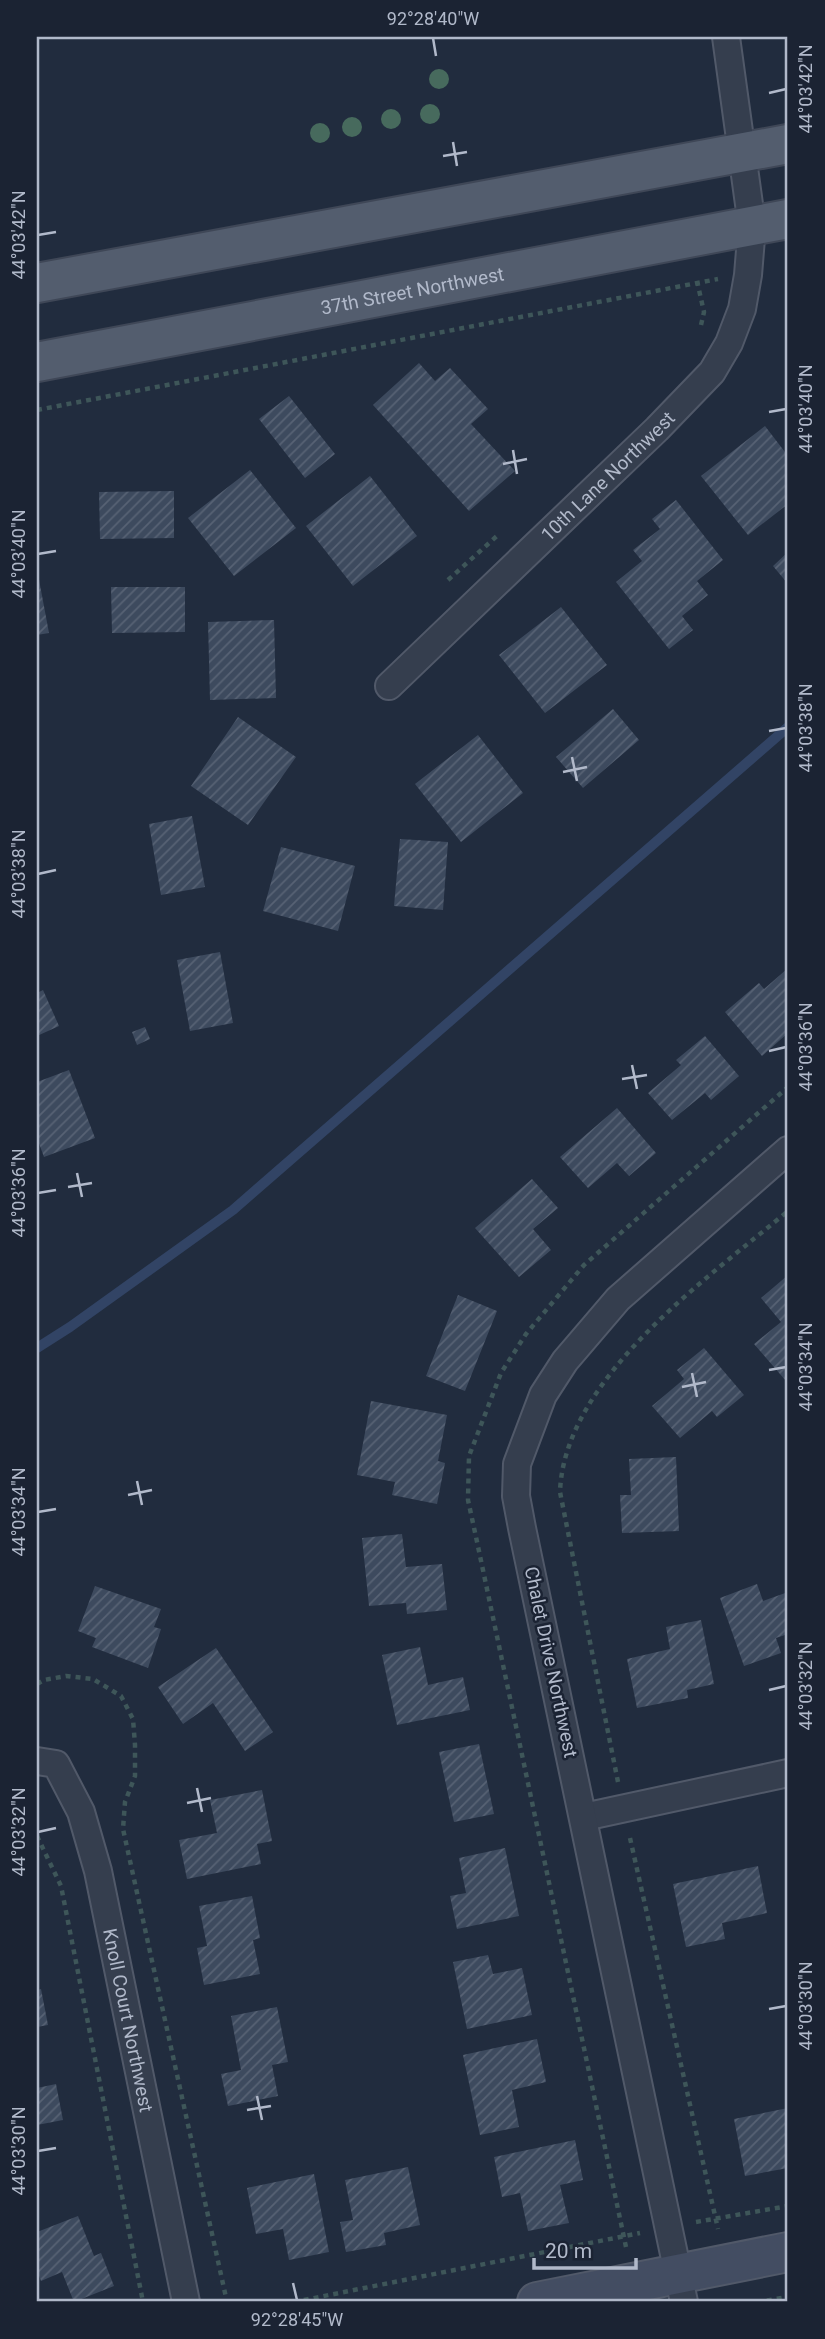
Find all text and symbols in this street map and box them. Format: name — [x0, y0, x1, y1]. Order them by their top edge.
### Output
text: 92°28'40"W — [387, 8, 479, 29]
text: 44°03'42"N — [795, 44, 816, 134]
text: 44°03'42"N — [8, 190, 29, 280]
street label: 37th Street Northwest — [319, 262, 506, 319]
text: 44°03'40"N — [795, 364, 816, 454]
street label: 10th Lane Northwest — [536, 406, 679, 546]
text: 44°03'40"N — [8, 509, 29, 599]
text: 44°03'38"N — [795, 683, 816, 773]
text: 44°03'38"N — [8, 829, 29, 919]
text: 44°03'36"N — [795, 1002, 816, 1092]
text: 44°03'36"N — [8, 1148, 29, 1238]
text: 44°03'34"N — [795, 1322, 816, 1412]
text: 44°03'34"N — [8, 1467, 29, 1557]
street label: Chalet Drive Northwest — [520, 1564, 582, 1760]
text: 44°03'32"N — [795, 1641, 816, 1731]
text: 44°03'32"N — [8, 1787, 29, 1877]
street label: Knoll Court Northwest — [98, 1926, 158, 2114]
text: 44°03'30"N — [795, 1961, 816, 2051]
text: 44°03'30"N — [8, 2106, 29, 2196]
scale bar — [534, 2227, 636, 2271]
text: 20 m — [545, 2239, 592, 2263]
text: 92°28'45"W — [251, 2309, 343, 2330]

